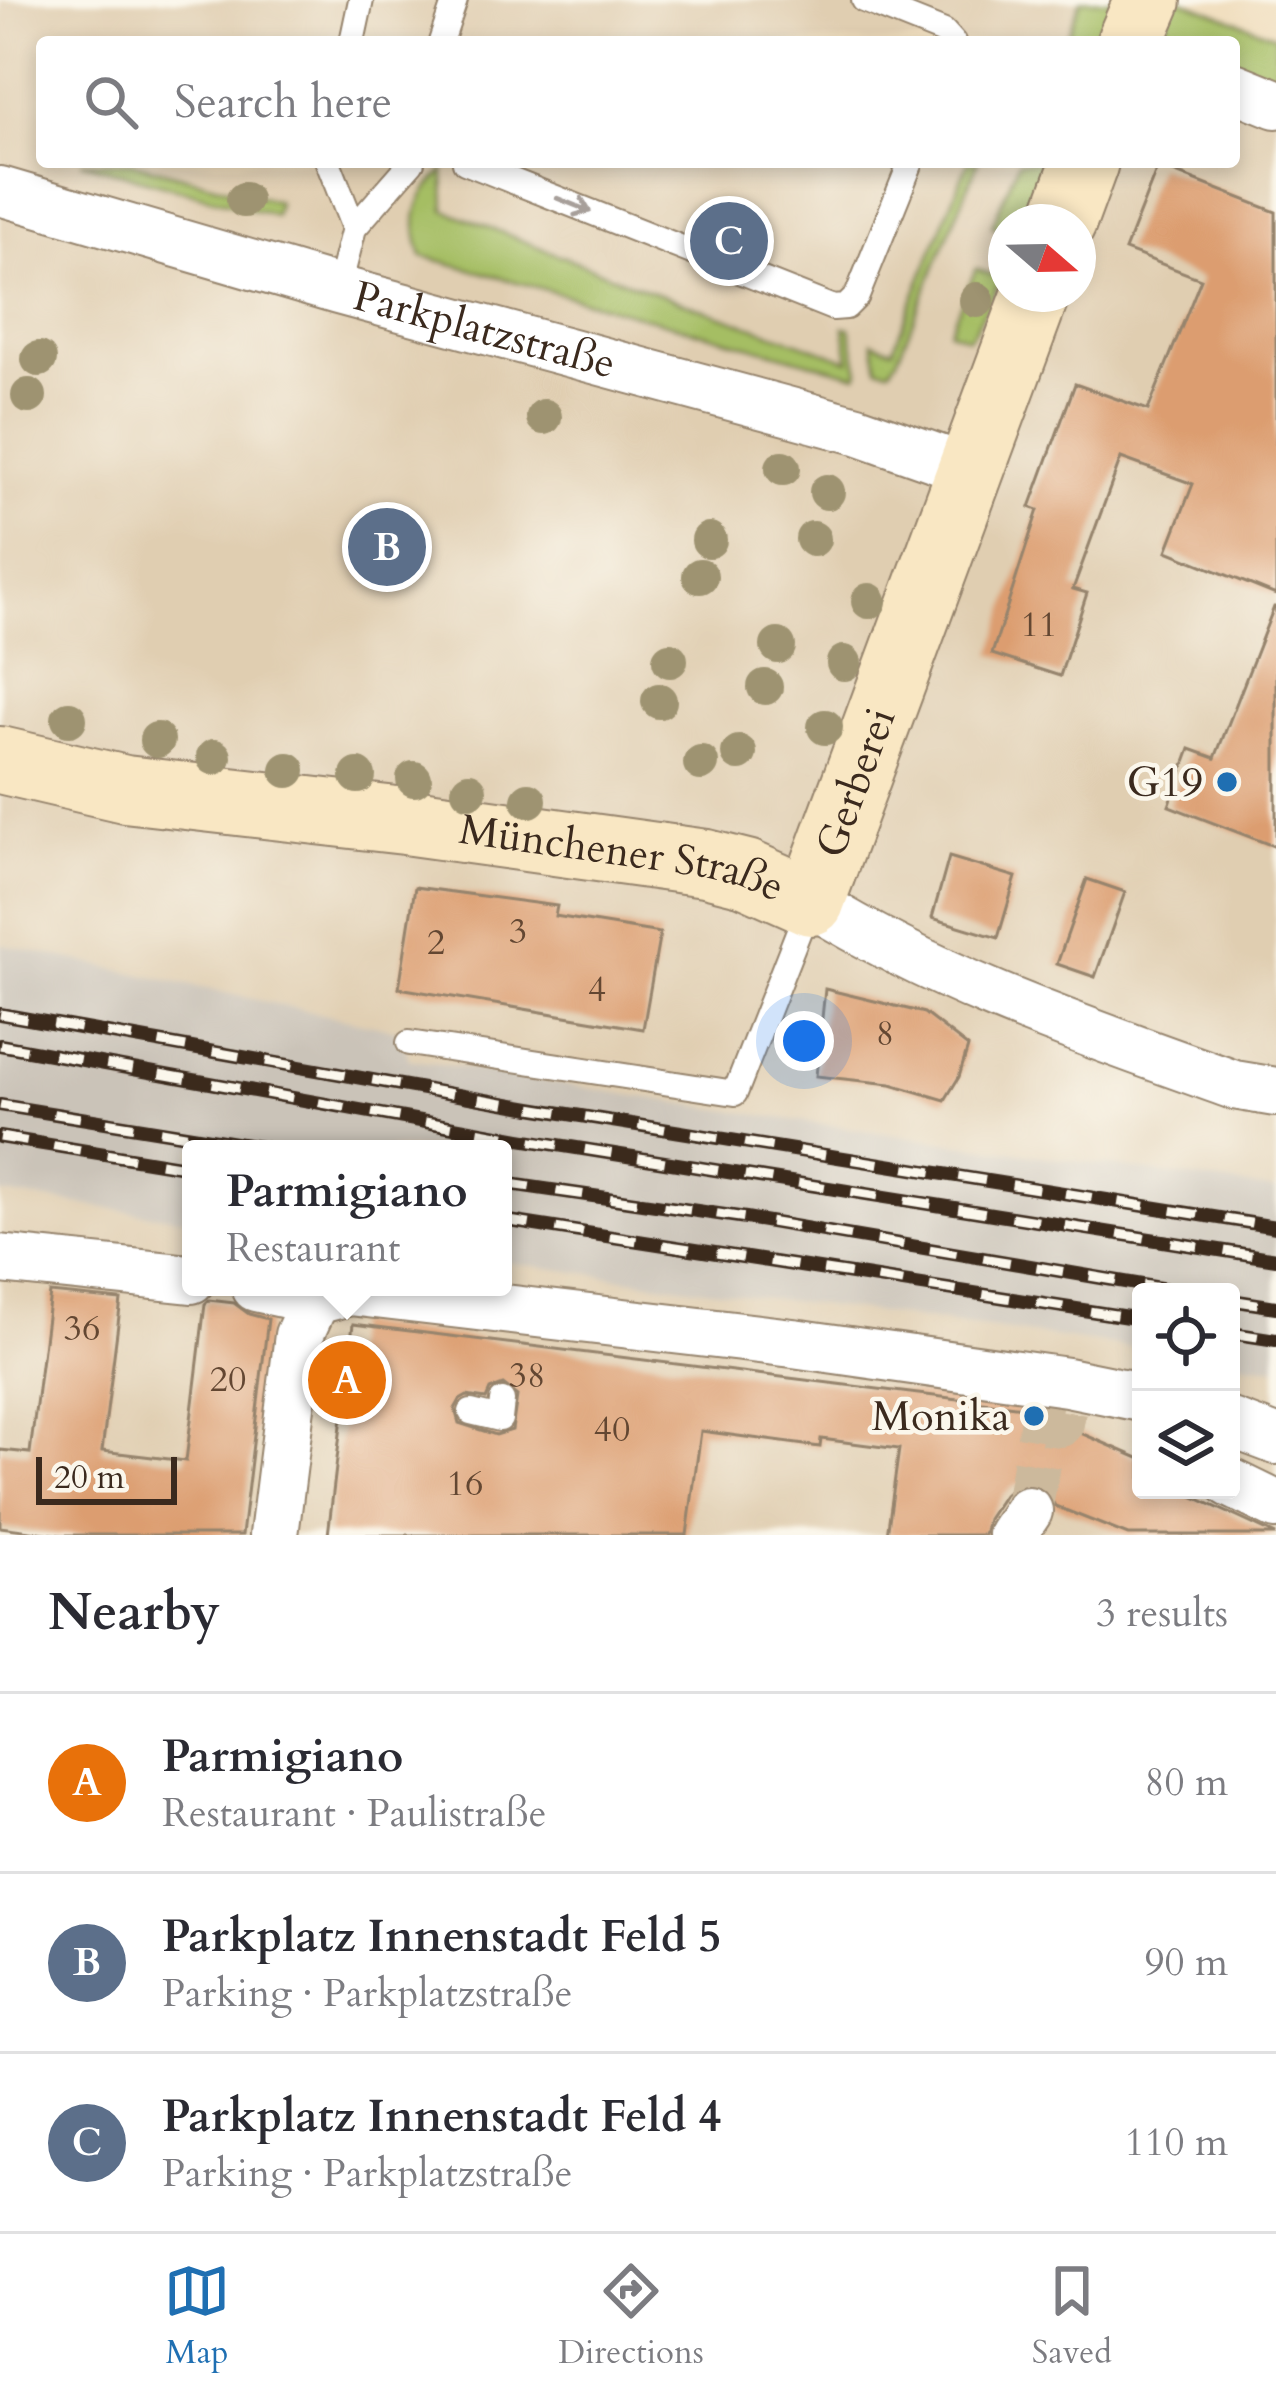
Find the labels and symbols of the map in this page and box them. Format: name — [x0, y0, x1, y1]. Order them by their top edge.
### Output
one-way arrow — [555, 196, 592, 217]
pin: C — [690, 196, 768, 286]
north arrow — [988, 204, 1096, 312]
street label: Parkplatzstraße — [347, 267, 622, 392]
pin: B — [348, 502, 426, 592]
house number: 11 — [1021, 600, 1057, 649]
street label: Gerberei — [802, 700, 909, 865]
place label: G19 — [1127, 754, 1203, 811]
marker: G19 — [1214, 769, 1240, 795]
street label: Münchener Straße — [456, 800, 794, 915]
house number: 3 — [509, 907, 527, 956]
house number: 2 — [427, 918, 445, 967]
house number: 4 — [588, 965, 606, 1014]
house number: 8 — [876, 1009, 894, 1058]
your location — [774, 1011, 834, 1071]
house number: 36 — [64, 1304, 100, 1353]
pin: A — [308, 1335, 386, 1425]
house number: 38 — [509, 1351, 545, 1400]
house number: 20 — [210, 1355, 246, 1404]
place label: Monika — [871, 1388, 1010, 1445]
marker: Monika — [1021, 1403, 1047, 1429]
house number: 40 — [594, 1405, 630, 1454]
scale bar — [36, 1451, 177, 1504]
house number: 16 — [447, 1459, 483, 1508]

